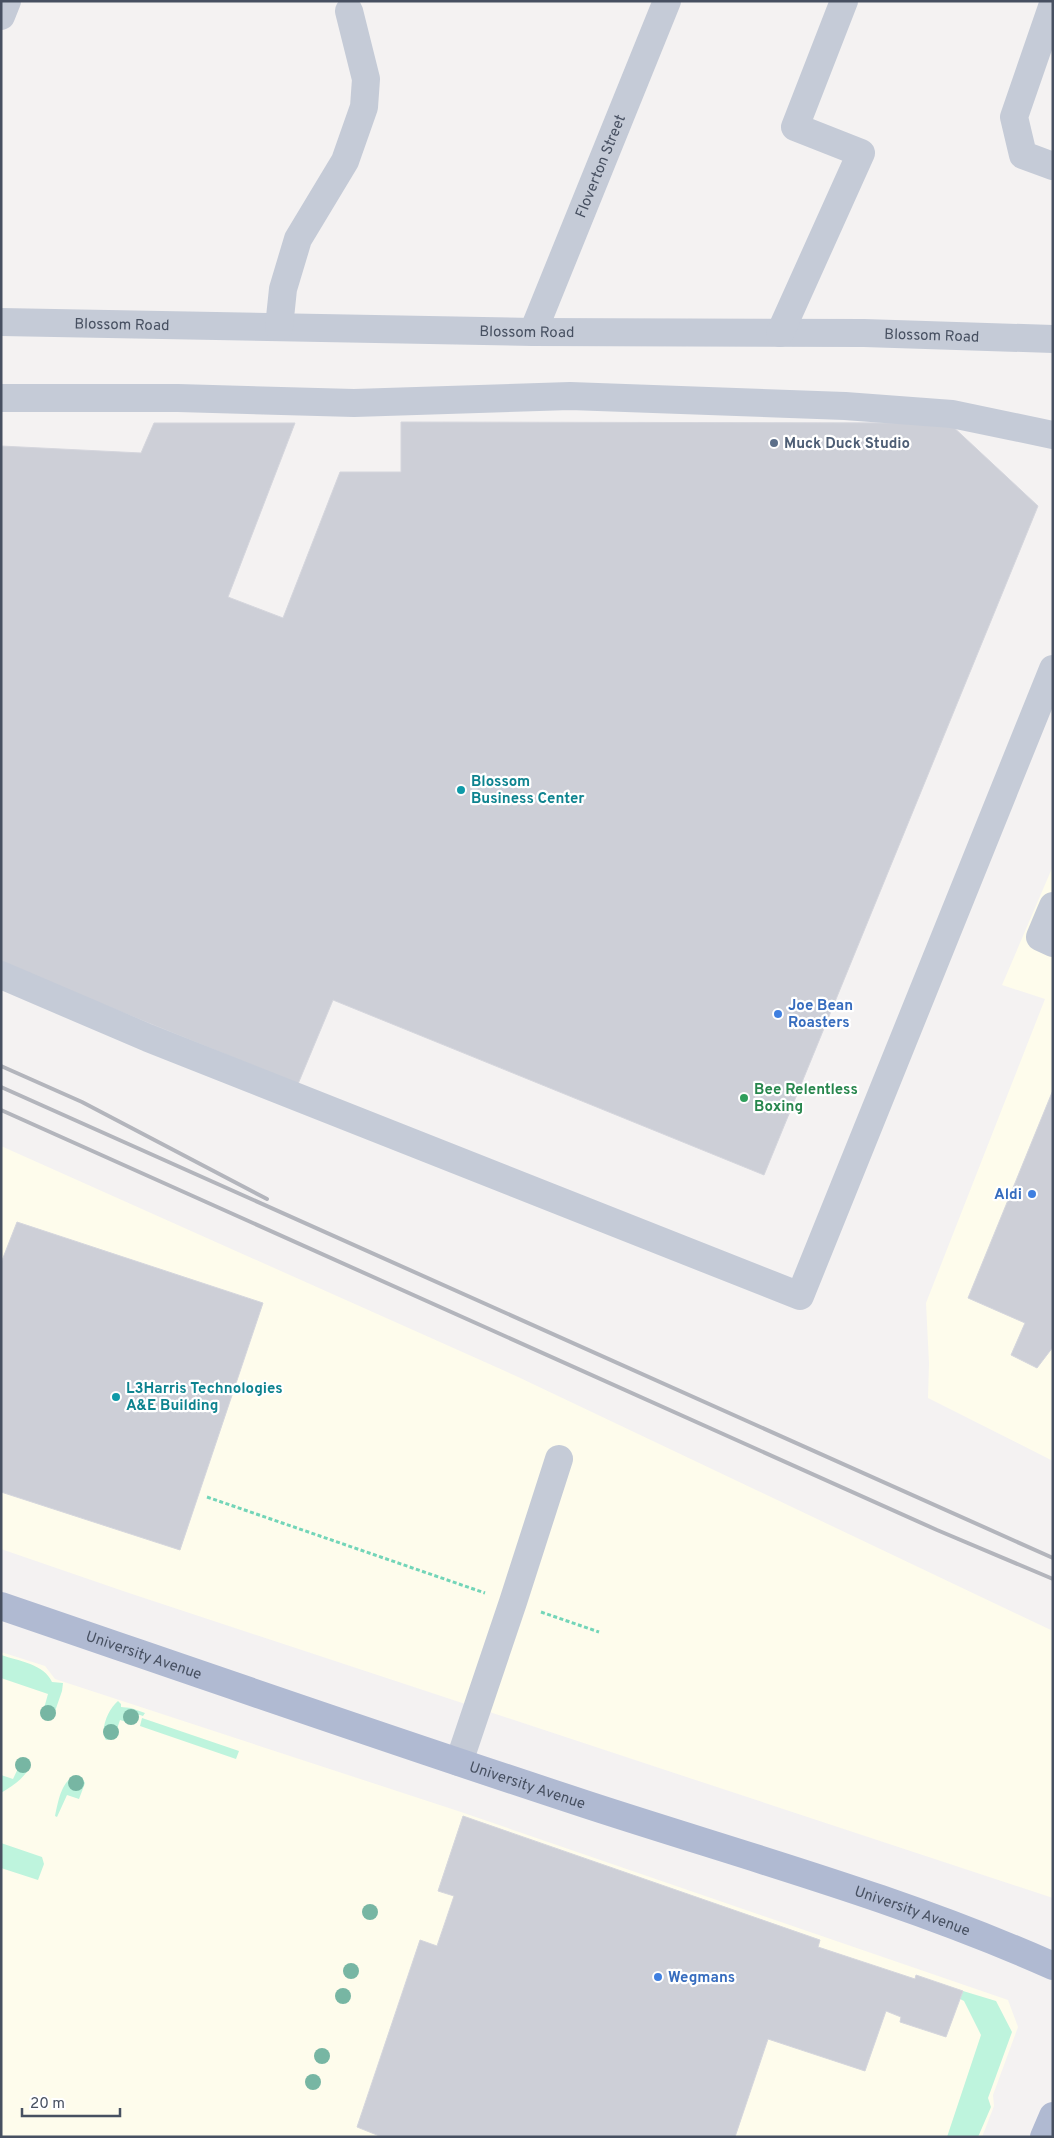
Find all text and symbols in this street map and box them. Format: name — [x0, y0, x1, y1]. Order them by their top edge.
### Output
street label: Floverton Street — [572, 112, 631, 221]
street label: Blossom Road — [74, 315, 170, 336]
street label: Blossom Road — [479, 323, 575, 343]
street label: Blossom Road — [884, 326, 980, 348]
place label: Muck Duck Studio — [784, 435, 910, 454]
marker: Muck Duck Studio — [768, 437, 780, 449]
place label: Blossom Business Center — [471, 773, 585, 809]
marker: Blossom Business Center — [455, 784, 467, 796]
place label: Joe Bean Roasters — [788, 997, 853, 1033]
marker: Joe Bean Roasters — [772, 1008, 784, 1020]
place label: Bee Relentless Boxing — [754, 1081, 858, 1117]
marker: Bee Relentless Boxing — [738, 1092, 750, 1104]
place label: Aldi — [994, 1186, 1022, 1205]
marker: Aldi — [1026, 1188, 1038, 1200]
place label: L3Harris Technologies A&E Building — [126, 1380, 283, 1416]
marker: L3Harris Technologies A&E Building — [110, 1391, 122, 1403]
street label: University Avenue — [83, 1628, 204, 1685]
street label: University Avenue — [466, 1758, 588, 1814]
street label: University Avenue — [852, 1883, 972, 1942]
place label: Wegmans — [668, 1969, 735, 1988]
marker: Wegmans — [652, 1971, 664, 1983]
scale bar — [22, 2086, 120, 2118]
text: 20 m — [30, 2095, 65, 2114]

